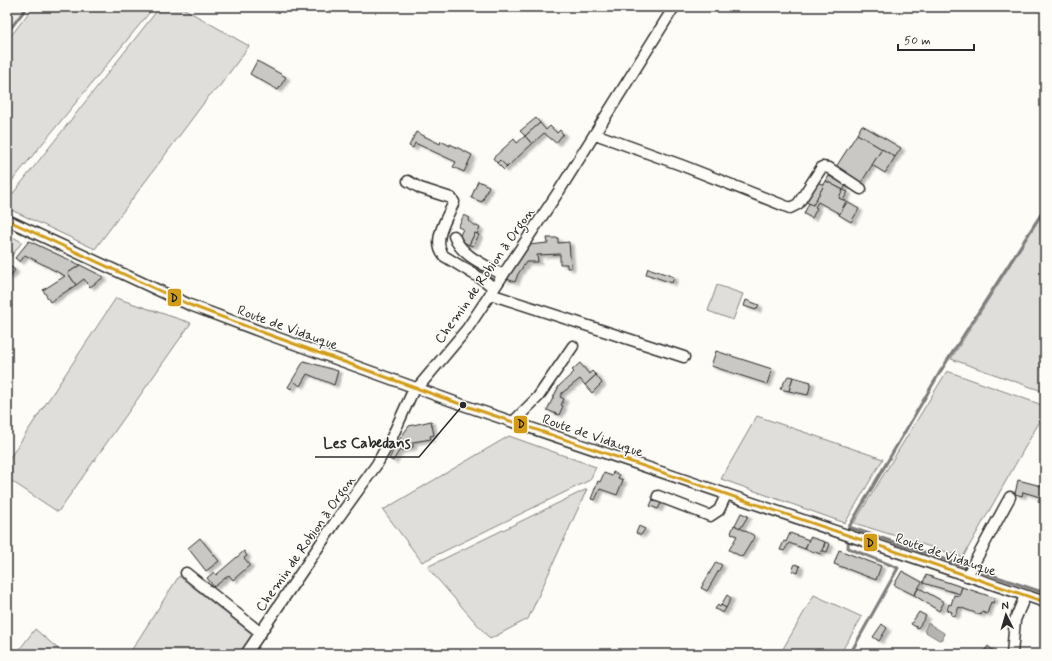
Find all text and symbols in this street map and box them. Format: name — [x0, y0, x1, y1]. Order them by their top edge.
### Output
scale bar — [898, 26, 974, 52]
text: 50 m — [904, 33, 931, 49]
street label: Chemin de Robion à Orgon — [431, 204, 540, 348]
line badge: D — [167, 288, 182, 307]
text: D — [170, 292, 178, 306]
street label: Route de Vidauque — [235, 301, 341, 355]
street label: Route de Vidauque — [540, 410, 646, 462]
line badge: D — [513, 415, 528, 434]
text: D — [517, 418, 525, 432]
callout: Les Cabedans — [315, 430, 419, 457]
text: Les Cabedans — [323, 434, 411, 454]
street label: Chemin de Robion à Orgon — [252, 472, 361, 616]
street label: Route de Vidauque — [893, 529, 999, 581]
line badge: D — [863, 533, 878, 552]
text: D — [866, 537, 874, 551]
north arrow — [986, 595, 1026, 635]
text: N — [1001, 599, 1009, 613]

